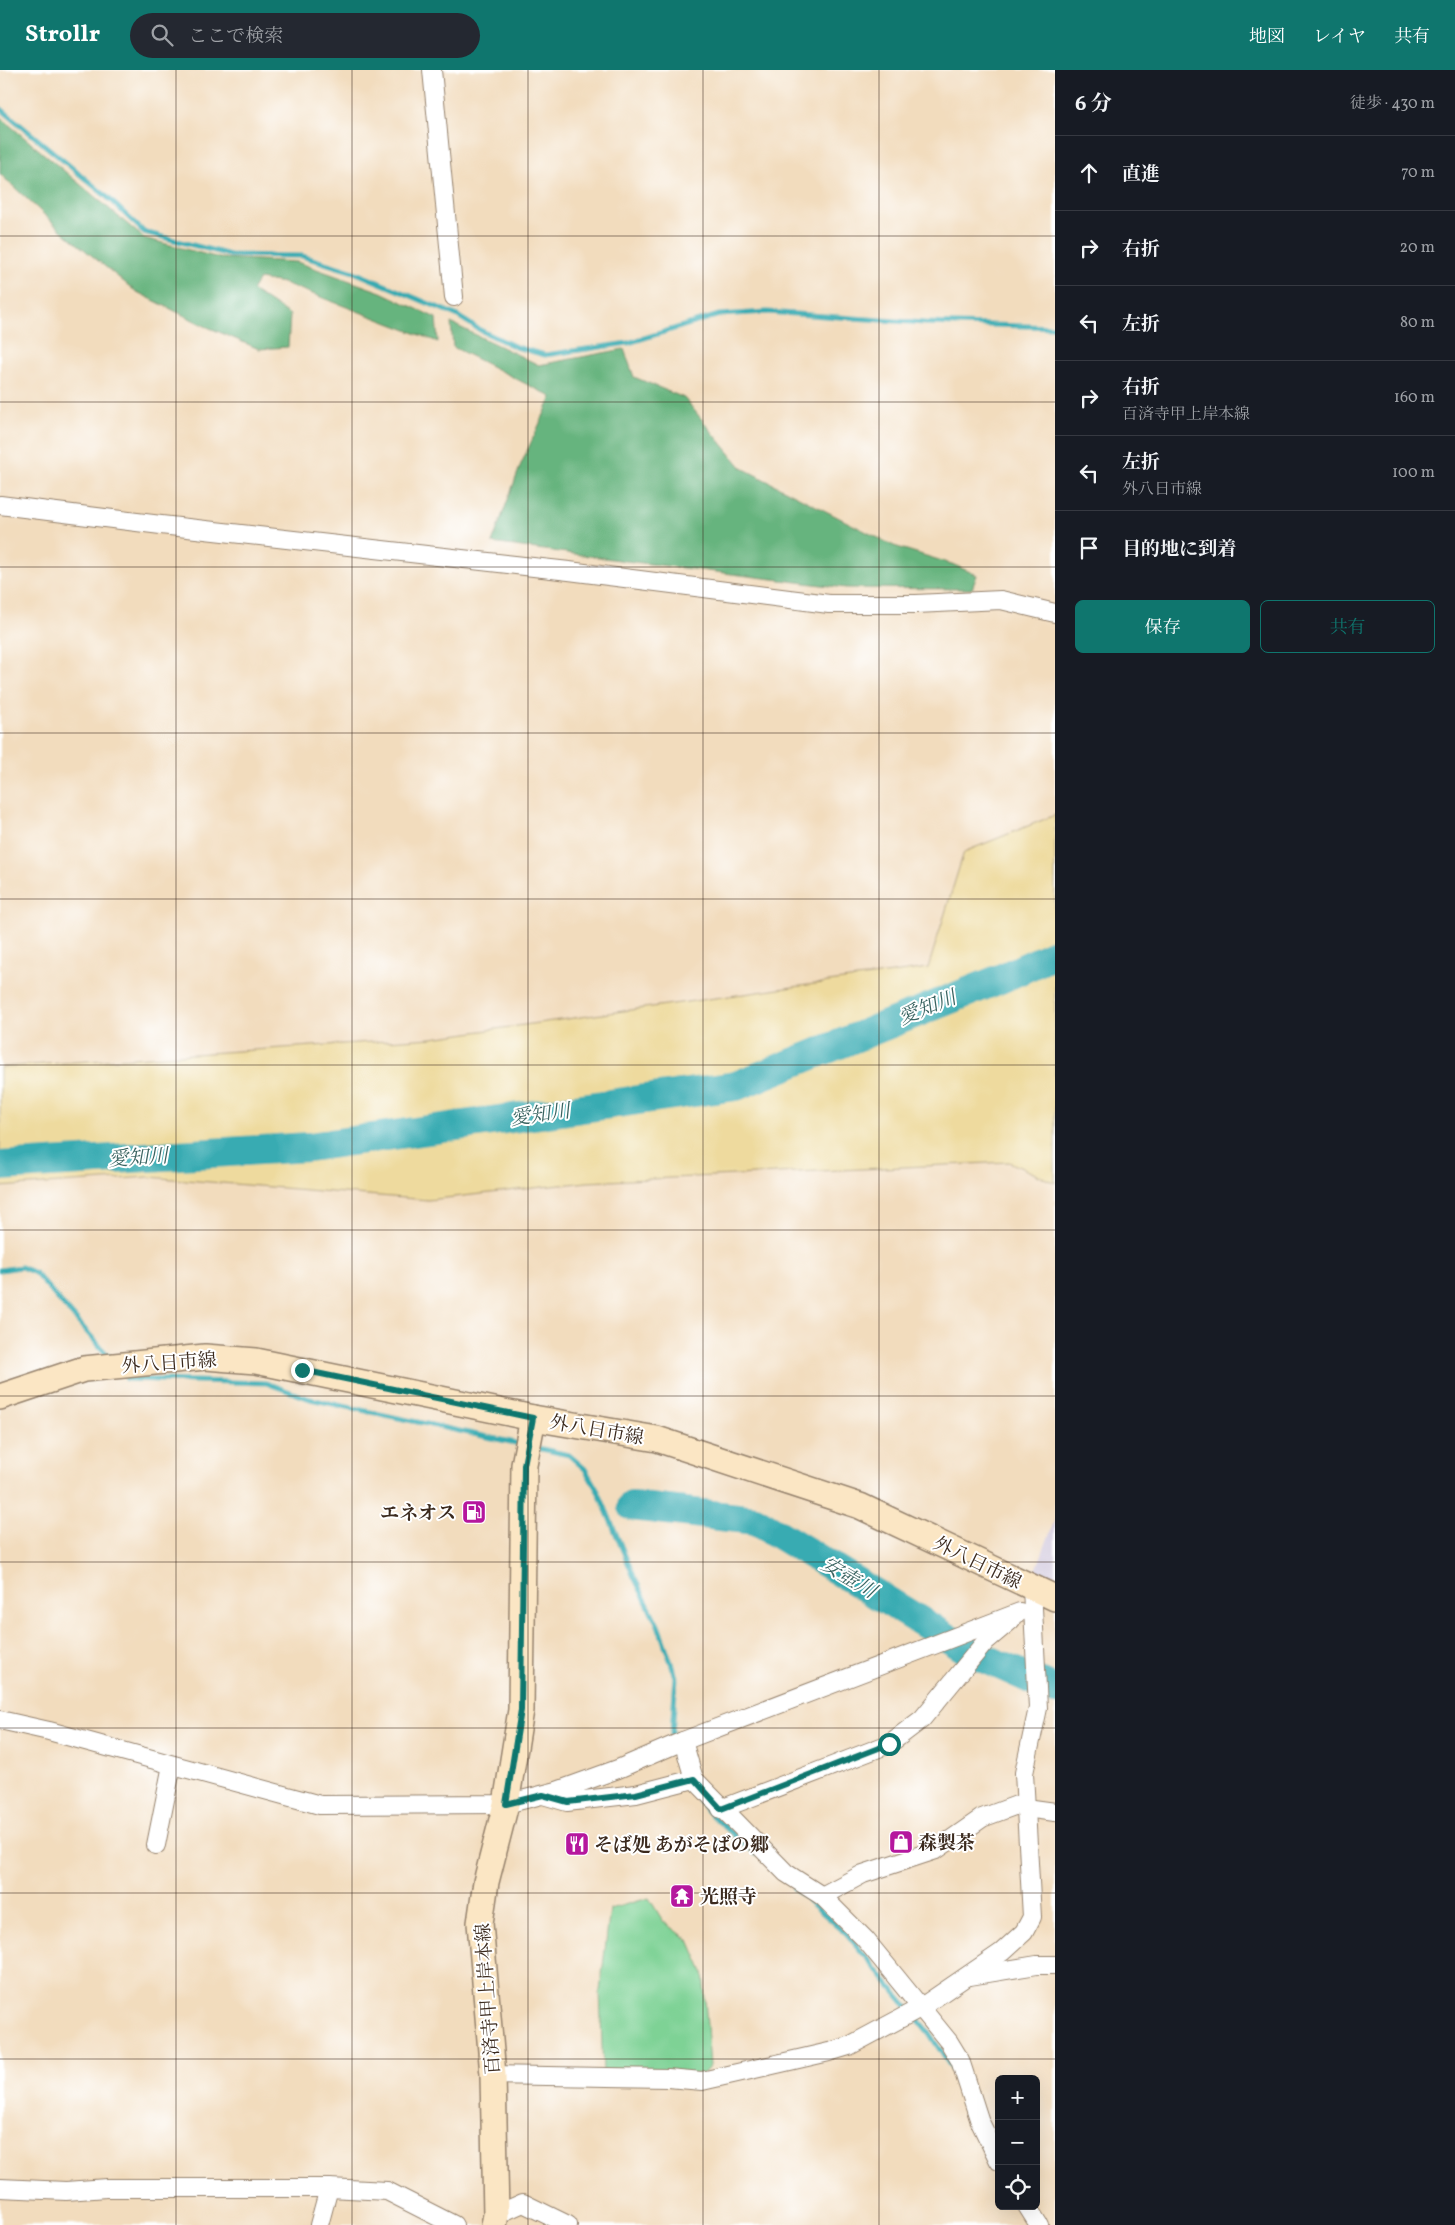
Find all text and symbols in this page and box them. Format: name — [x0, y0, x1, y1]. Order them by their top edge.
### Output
search box — [130, 13, 480, 58]
text: Strollr — [25, 18, 100, 52]
icon: search — [148, 21, 176, 49]
text: ここで検索 — [188, 24, 283, 50]
text: 地図 — [1249, 25, 1285, 50]
text: レイヤ — [1313, 25, 1366, 50]
text: 共有 — [1394, 25, 1430, 50]
text: 6 分 — [1075, 90, 1112, 119]
text: 徒歩 · 430 m — [1350, 93, 1435, 115]
icon: ahead — [1075, 159, 1103, 187]
text: 直進 — [1122, 162, 1160, 188]
text: 70 m — [1401, 162, 1435, 184]
icon: right — [1075, 234, 1103, 262]
text: 右折 — [1122, 237, 1160, 263]
text: 20 m — [1400, 237, 1435, 259]
icon: left — [1075, 309, 1103, 337]
text: 左折 — [1122, 312, 1160, 338]
text: 80 m — [1400, 312, 1435, 334]
text: 右折 — [1122, 375, 1160, 401]
icon: right — [1075, 384, 1103, 412]
text: 160 m — [1394, 387, 1435, 409]
text: 百済寺甲上岸本線 — [1122, 404, 1250, 426]
text: 左折 — [1122, 450, 1160, 476]
icon: left — [1075, 459, 1103, 487]
text: 100 m — [1392, 462, 1435, 484]
text: 外八日市線 — [1122, 479, 1202, 501]
icon: arrive — [1075, 534, 1103, 562]
text: 目的地に到着 — [1122, 537, 1236, 563]
button: 保存 — [1075, 600, 1250, 653]
button: 共有 — [1260, 600, 1435, 653]
water label: 愛知川 — [895, 984, 963, 1033]
water label: 愛知川 — [509, 1098, 574, 1134]
water label: 愛知川 — [107, 1143, 171, 1175]
street label: 外八日市線 — [121, 1348, 217, 1380]
route end — [291, 1359, 314, 1382]
street label: 外八日市線 — [548, 1410, 646, 1452]
fuel station icon: エネオス — [461, 1499, 487, 1525]
place label: エネオス — [380, 1501, 456, 1527]
street label: 外八日市線 — [929, 1531, 1026, 1596]
water label: 安壺川 — [815, 1551, 883, 1607]
route start — [878, 1733, 901, 1756]
shop icon: 森製茶 — [888, 1829, 914, 1855]
restaurant icon: そば処 あがそばの郷 — [564, 1831, 590, 1857]
place label: 森製茶 — [918, 1831, 975, 1857]
place label: そば処 あがそばの郷 — [594, 1833, 770, 1859]
temple icon: 光照寺 — [669, 1883, 695, 1909]
place label: 光照寺 — [700, 1885, 757, 1911]
street label: 百済寺甲上岸本線 — [471, 1922, 507, 2076]
map controls — [995, 2075, 1040, 2210]
button: + — [995, 2075, 1040, 2120]
button: − — [995, 2120, 1040, 2165]
button: locate — [995, 2165, 1040, 2210]

